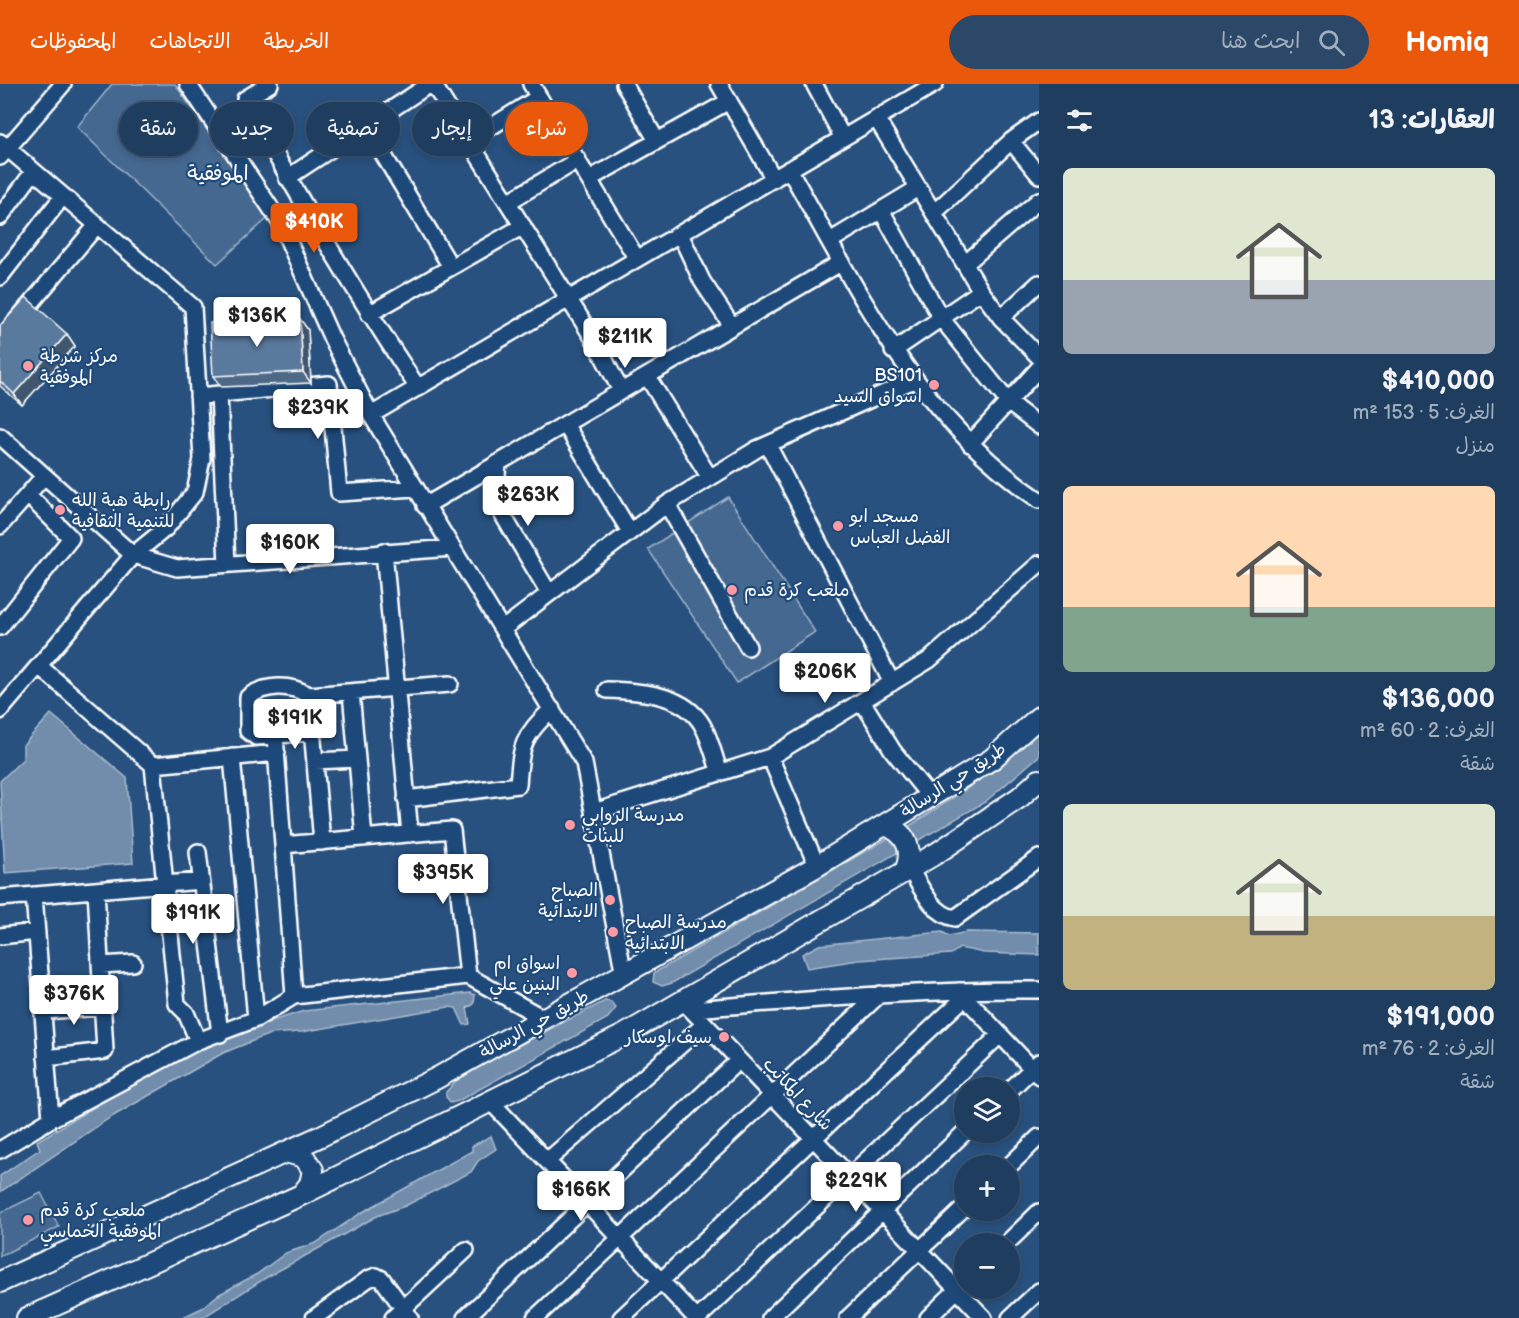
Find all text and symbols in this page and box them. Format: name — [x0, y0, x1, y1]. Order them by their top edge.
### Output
search box — [949, 15, 1369, 69]
icon: search — [1315, 26, 1348, 59]
text: Homiq — [1405, 26, 1489, 59]
text: ابحث هنا — [1221, 28, 1300, 55]
text: المحفوظات — [30, 29, 116, 54]
text: الاتجاهات — [149, 29, 231, 54]
text: الخريطة — [264, 29, 329, 54]
chip: شقة — [119, 102, 198, 156]
chip: جديد — [210, 102, 294, 156]
chip: تصفية — [306, 102, 400, 156]
chip: إيجار — [412, 102, 493, 156]
chip: شراء — [505, 102, 588, 156]
icon: filters — [1063, 104, 1096, 137]
text: العقارات: 13 — [1368, 105, 1495, 136]
district label: الموفقية — [187, 161, 249, 186]
pin: $410K — [272, 203, 356, 254]
icon: home — [1225, 207, 1333, 315]
text: $410K — [284, 210, 344, 234]
pin: $136K — [215, 297, 299, 348]
text: $136K — [228, 304, 287, 328]
pin: $211K — [583, 318, 667, 369]
text: $211K — [597, 325, 653, 349]
place label: مركز شرطة الموفقية — [40, 346, 118, 388]
marker: مركز شرطة الموفقية — [21, 359, 35, 373]
place label: BS101 اسواق السيد — [834, 365, 922, 407]
text: $410,000 — [1382, 366, 1495, 397]
marker: BS101 اسواق السيد — [927, 378, 941, 392]
pin: $239K — [276, 389, 360, 440]
text: $239K — [287, 396, 349, 420]
text: الغرف: 5 · 153 m² — [1353, 401, 1495, 425]
text: منزل — [1456, 434, 1495, 458]
pin: $263K — [486, 476, 570, 527]
text: $263K — [497, 483, 559, 507]
place label: رابطة هبة الله للتنمية الثقافية — [72, 490, 175, 532]
marker: رابطة هبة الله للتنمية الثقافية — [53, 503, 67, 517]
place label: مسجد ابو الفضل العباس — [848, 506, 951, 548]
marker: مسجد ابو الفضل العباس — [831, 519, 845, 533]
pin: $160K — [248, 524, 332, 575]
icon: home — [1225, 525, 1333, 633]
text: $160K — [260, 531, 320, 555]
place label: ملعب كرة قدم — [744, 580, 850, 604]
marker: ملعب كرة قدم — [725, 583, 739, 597]
pin: $206K — [783, 653, 867, 704]
text: $206K — [794, 660, 856, 684]
text: $136,000 — [1382, 684, 1495, 715]
pin: $191K — [253, 699, 337, 750]
text: $191K — [267, 706, 323, 730]
text: الغرف: 2 · 60 m² — [1360, 719, 1495, 743]
street label: طريق حي الرسالة — [896, 738, 1013, 827]
text: شقة — [1460, 752, 1495, 776]
place label: مدرسة الروابي للبنات — [582, 805, 684, 847]
marker: مدرسة الروابي للبنات — [563, 818, 577, 832]
icon: home — [1225, 843, 1333, 951]
pin: $395K — [401, 854, 485, 905]
text: $395K — [412, 861, 474, 885]
place label: الصباح الابتدائية — [538, 880, 598, 922]
marker: الصباح الابتدائية — [603, 893, 617, 907]
pin: $191K — [151, 894, 235, 945]
text: $191K — [165, 901, 221, 925]
place label: مدرسة الصباح الابتدائية — [625, 912, 727, 954]
marker: مدرسة الصباح الابتدائية — [606, 925, 620, 939]
place label: اسواق ام البنين علي — [490, 953, 560, 1000]
marker: اسواق ام البنين علي — [565, 966, 579, 980]
pin: $376K — [32, 975, 116, 1026]
text: $376K — [43, 982, 105, 1006]
street label: طريق حي الرسالة — [476, 986, 595, 1068]
text: $191,000 — [1386, 1002, 1495, 1033]
place label: سيف اوسكار — [623, 1027, 712, 1048]
marker: سيف اوسكار — [717, 1030, 731, 1044]
text: الغرف: 2 · 76 m² — [1362, 1037, 1495, 1061]
street label: شارع المكاتب — [758, 1054, 837, 1136]
text: شقة — [1460, 1070, 1495, 1094]
map controls — [954, 1077, 1020, 1299]
button: layers — [954, 1077, 1020, 1143]
button: + — [954, 1155, 1020, 1221]
pin: $229K — [814, 1162, 898, 1213]
text: $229K — [825, 1169, 887, 1193]
pin: $166K — [539, 1171, 623, 1222]
text: $166K — [551, 1178, 611, 1202]
place label: ملعب كرة قدم الموفقية الخماسي — [40, 1200, 161, 1247]
marker: ملعب كرة قدم الموفقية الخماسي — [21, 1213, 35, 1227]
button: − — [954, 1233, 1020, 1299]

